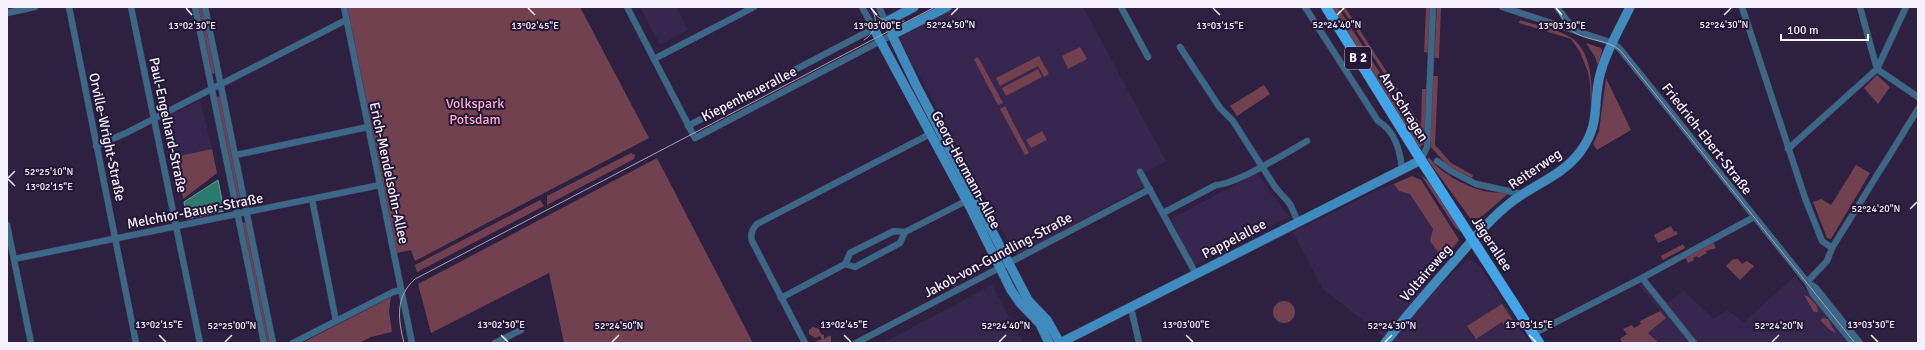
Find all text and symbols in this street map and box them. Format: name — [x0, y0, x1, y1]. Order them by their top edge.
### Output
scale bar — [1781, 16, 1868, 42]
text: 52°24'50"N — [927, 19, 975, 31]
text: 52°24'40"N — [1313, 19, 1361, 31]
text: 52°24'30"N — [1700, 19, 1748, 31]
text: 13°02'30"E — [168, 20, 216, 32]
text: 13°02'45"E — [511, 20, 559, 32]
text: 13°03'00"E — [853, 20, 901, 32]
text: 13°03'15"E — [1196, 20, 1244, 32]
text: 13°03'30"E — [1538, 20, 1586, 32]
text: 100 m — [1787, 23, 1819, 38]
road number: B 2 — [1345, 47, 1371, 69]
street label: Paul-Engelhard-Straße — [145, 56, 191, 194]
street label: Kiepenheuerallee — [699, 63, 799, 125]
street label: Am Schragen — [1376, 69, 1432, 145]
street label: Orville-Wright-Straße — [85, 71, 129, 203]
street label: Friedrich-Ebert-Straße — [1658, 80, 1756, 198]
park label: Volkspark Potsdam — [446, 95, 504, 128]
street label: Erich-Mendelsohn-Allee — [366, 100, 412, 246]
street label: Georg-Hermann-Allee — [928, 108, 1004, 232]
street label: Reiterweg — [1505, 145, 1565, 193]
text: 52°25'10"N — [25, 166, 73, 178]
text: 13°02'15"E — [25, 181, 73, 193]
street label: Melchior-Bauer-Straße — [125, 189, 265, 233]
text: 52°24'20"N — [1852, 203, 1900, 215]
street label: Jakob-von-Gundling-Straße — [921, 209, 1075, 301]
street label: Jägerallee — [1468, 214, 1516, 274]
street label: Pappelallee — [1199, 216, 1269, 262]
street label: Voltaireweg — [1397, 241, 1455, 305]
text: 13°02'15"E — [135, 319, 183, 331]
text: 13°02'30"E — [477, 319, 525, 331]
text: 13°02'45"E — [820, 319, 868, 331]
text: 13°03'00"E — [1162, 319, 1210, 331]
text: 13°03'15"E — [1505, 319, 1553, 331]
text: 13°03'30"E — [1847, 319, 1895, 331]
text: 52°25'00"N — [208, 320, 256, 332]
text: 52°24'50"N — [595, 320, 643, 332]
text: 52°24'40"N — [982, 320, 1030, 332]
text: 52°24'30"N — [1368, 320, 1416, 332]
text: 52°24'20"N — [1755, 320, 1803, 332]

